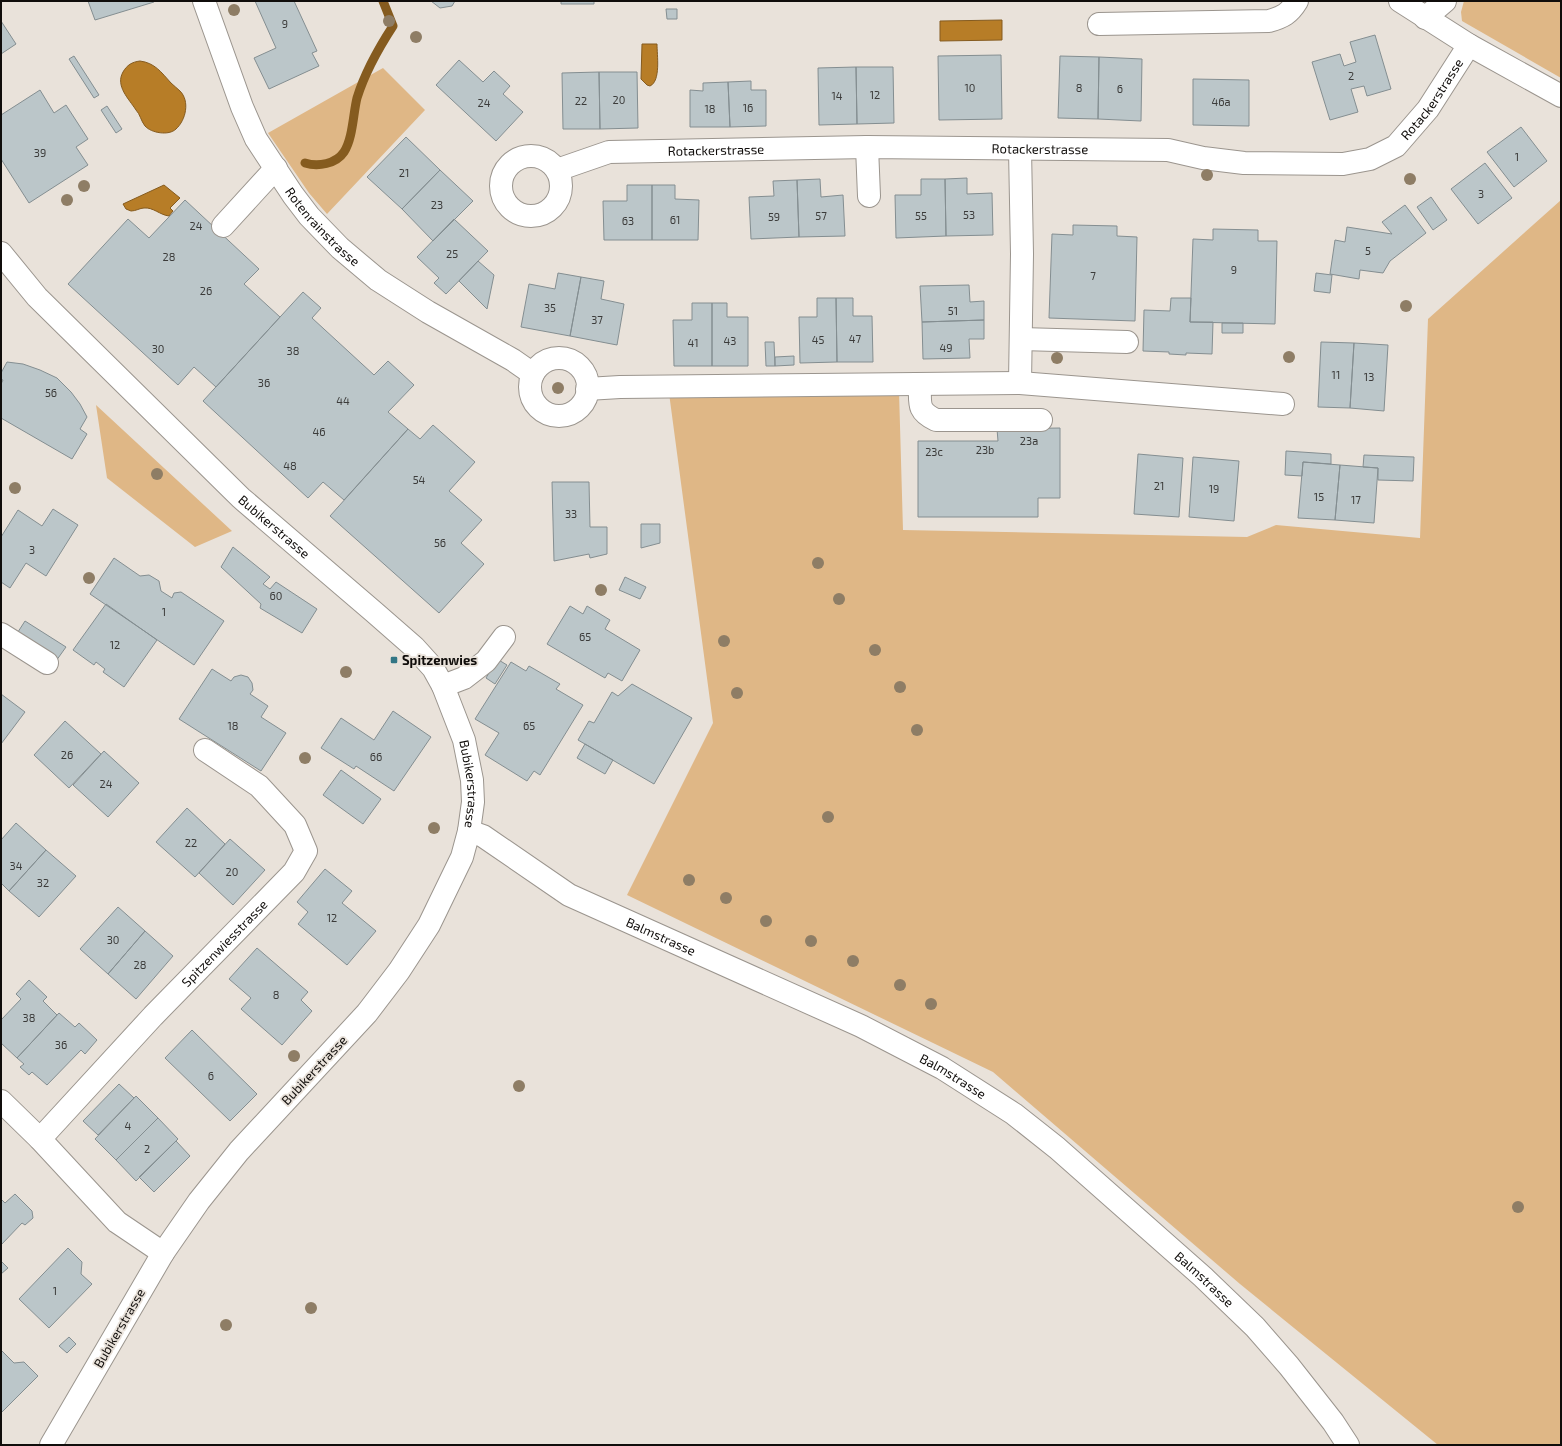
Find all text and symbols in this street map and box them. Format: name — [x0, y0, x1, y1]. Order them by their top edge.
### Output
house number: 9 — [282, 17, 288, 30]
street label: Rotackerstrasse — [1397, 55, 1466, 143]
house number: 2 — [1348, 69, 1354, 82]
house number: 10 — [964, 81, 976, 94]
house number: 8 — [1076, 81, 1082, 94]
house number: 6 — [1117, 82, 1123, 95]
house number: 12 — [870, 88, 880, 101]
house number: 14 — [831, 89, 843, 102]
house number: 20 — [613, 93, 625, 106]
house number: 22 — [575, 94, 587, 107]
house number: 46a — [1211, 95, 1231, 108]
house number: 24 — [478, 96, 491, 109]
house number: 16 — [743, 101, 753, 114]
house number: 18 — [704, 102, 716, 115]
street label: Rotackerstrasse — [992, 140, 1088, 157]
street label: Rotackerstrasse — [668, 141, 764, 159]
house number: 39 — [34, 146, 46, 159]
house number: 1 — [1515, 150, 1519, 163]
house number: 21 — [399, 166, 409, 179]
street label: Rotenrainstrasse — [282, 184, 363, 269]
house number: 3 — [1478, 187, 1484, 200]
house number: 23 — [431, 198, 443, 211]
house number: 53 — [963, 208, 975, 221]
house number: 57 — [815, 209, 827, 222]
house number: 55 — [915, 209, 927, 222]
house number: 59 — [768, 210, 780, 223]
house number: 61 — [670, 213, 680, 226]
house number: 63 — [622, 214, 634, 227]
house number: 24 — [190, 219, 203, 232]
house number: 5 — [1365, 244, 1371, 257]
house number: 25 — [446, 247, 458, 260]
house number: 28 — [163, 250, 175, 263]
house number: 9 — [1231, 263, 1237, 276]
house number: 7 — [1090, 269, 1096, 282]
house number: 26 — [200, 284, 212, 297]
house number: 35 — [544, 301, 556, 314]
house number: 51 — [948, 304, 958, 317]
house number: 37 — [591, 313, 603, 326]
house number: 47 — [849, 332, 862, 345]
house number: 45 — [812, 333, 824, 346]
house number: 43 — [724, 334, 736, 347]
house number: 41 — [687, 336, 699, 349]
house number: 49 — [939, 341, 953, 354]
house number: 30 — [152, 342, 164, 355]
house number: 38 — [287, 344, 299, 357]
house number: 11 — [1332, 368, 1340, 381]
house number: 13 — [1364, 370, 1374, 383]
house number: 36 — [258, 376, 270, 389]
house number: 56 — [45, 386, 57, 399]
house number: 44 — [336, 394, 350, 407]
house number: 46 — [312, 425, 326, 438]
house number: 23a — [1020, 434, 1038, 447]
house number: 23b — [976, 443, 994, 456]
house number: 23c — [925, 445, 943, 458]
house number: 48 — [283, 459, 297, 472]
house number: 54 — [413, 473, 426, 486]
house number: 21 — [1154, 479, 1164, 492]
house number: 19 — [1209, 482, 1219, 495]
house number: 15 — [1314, 490, 1324, 503]
street label: Bubikerstrasse — [235, 491, 313, 561]
house number: 17 — [1351, 493, 1361, 506]
house number: 33 — [565, 507, 577, 520]
house number: 56 — [434, 536, 446, 549]
house number: 3 — [29, 543, 35, 556]
house number: 60 — [270, 589, 282, 602]
house number: 1 — [162, 605, 166, 618]
house number: 65 — [579, 630, 591, 643]
house number: 12 — [110, 638, 120, 651]
place label: Spitzenwies — [402, 652, 477, 668]
marker: Spitzenwies — [389, 655, 399, 665]
house number: 18 — [227, 719, 239, 732]
house number: 65 — [523, 719, 535, 732]
street label: Bubikerstrasse — [456, 739, 481, 829]
house number: 26 — [61, 748, 73, 761]
house number: 66 — [370, 750, 382, 763]
house number: 24 — [100, 777, 113, 790]
house number: 22 — [185, 836, 197, 849]
house number: 34 — [10, 859, 23, 872]
house number: 20 — [226, 865, 238, 878]
house number: 32 — [37, 876, 49, 889]
street label: Spitzenwiesstrasse — [178, 896, 271, 990]
house number: 12 — [327, 911, 337, 924]
street label: Balmstrasse — [624, 914, 698, 959]
house number: 30 — [107, 933, 119, 946]
house number: 28 — [134, 958, 146, 971]
house number: 8 — [273, 988, 279, 1001]
house number: 38 — [23, 1011, 35, 1024]
street label: Bubikerstrasse — [278, 1032, 350, 1108]
house number: 36 — [55, 1038, 67, 1051]
street label: Balmstrasse — [917, 1050, 989, 1102]
house number: 6 — [208, 1069, 214, 1082]
house number: 4 — [125, 1119, 132, 1132]
house number: 2 — [144, 1142, 150, 1155]
street label: Balmstrasse — [1172, 1248, 1237, 1310]
house number: 1 — [53, 1284, 57, 1297]
street label: Bubikerstrasse — [90, 1286, 148, 1370]

